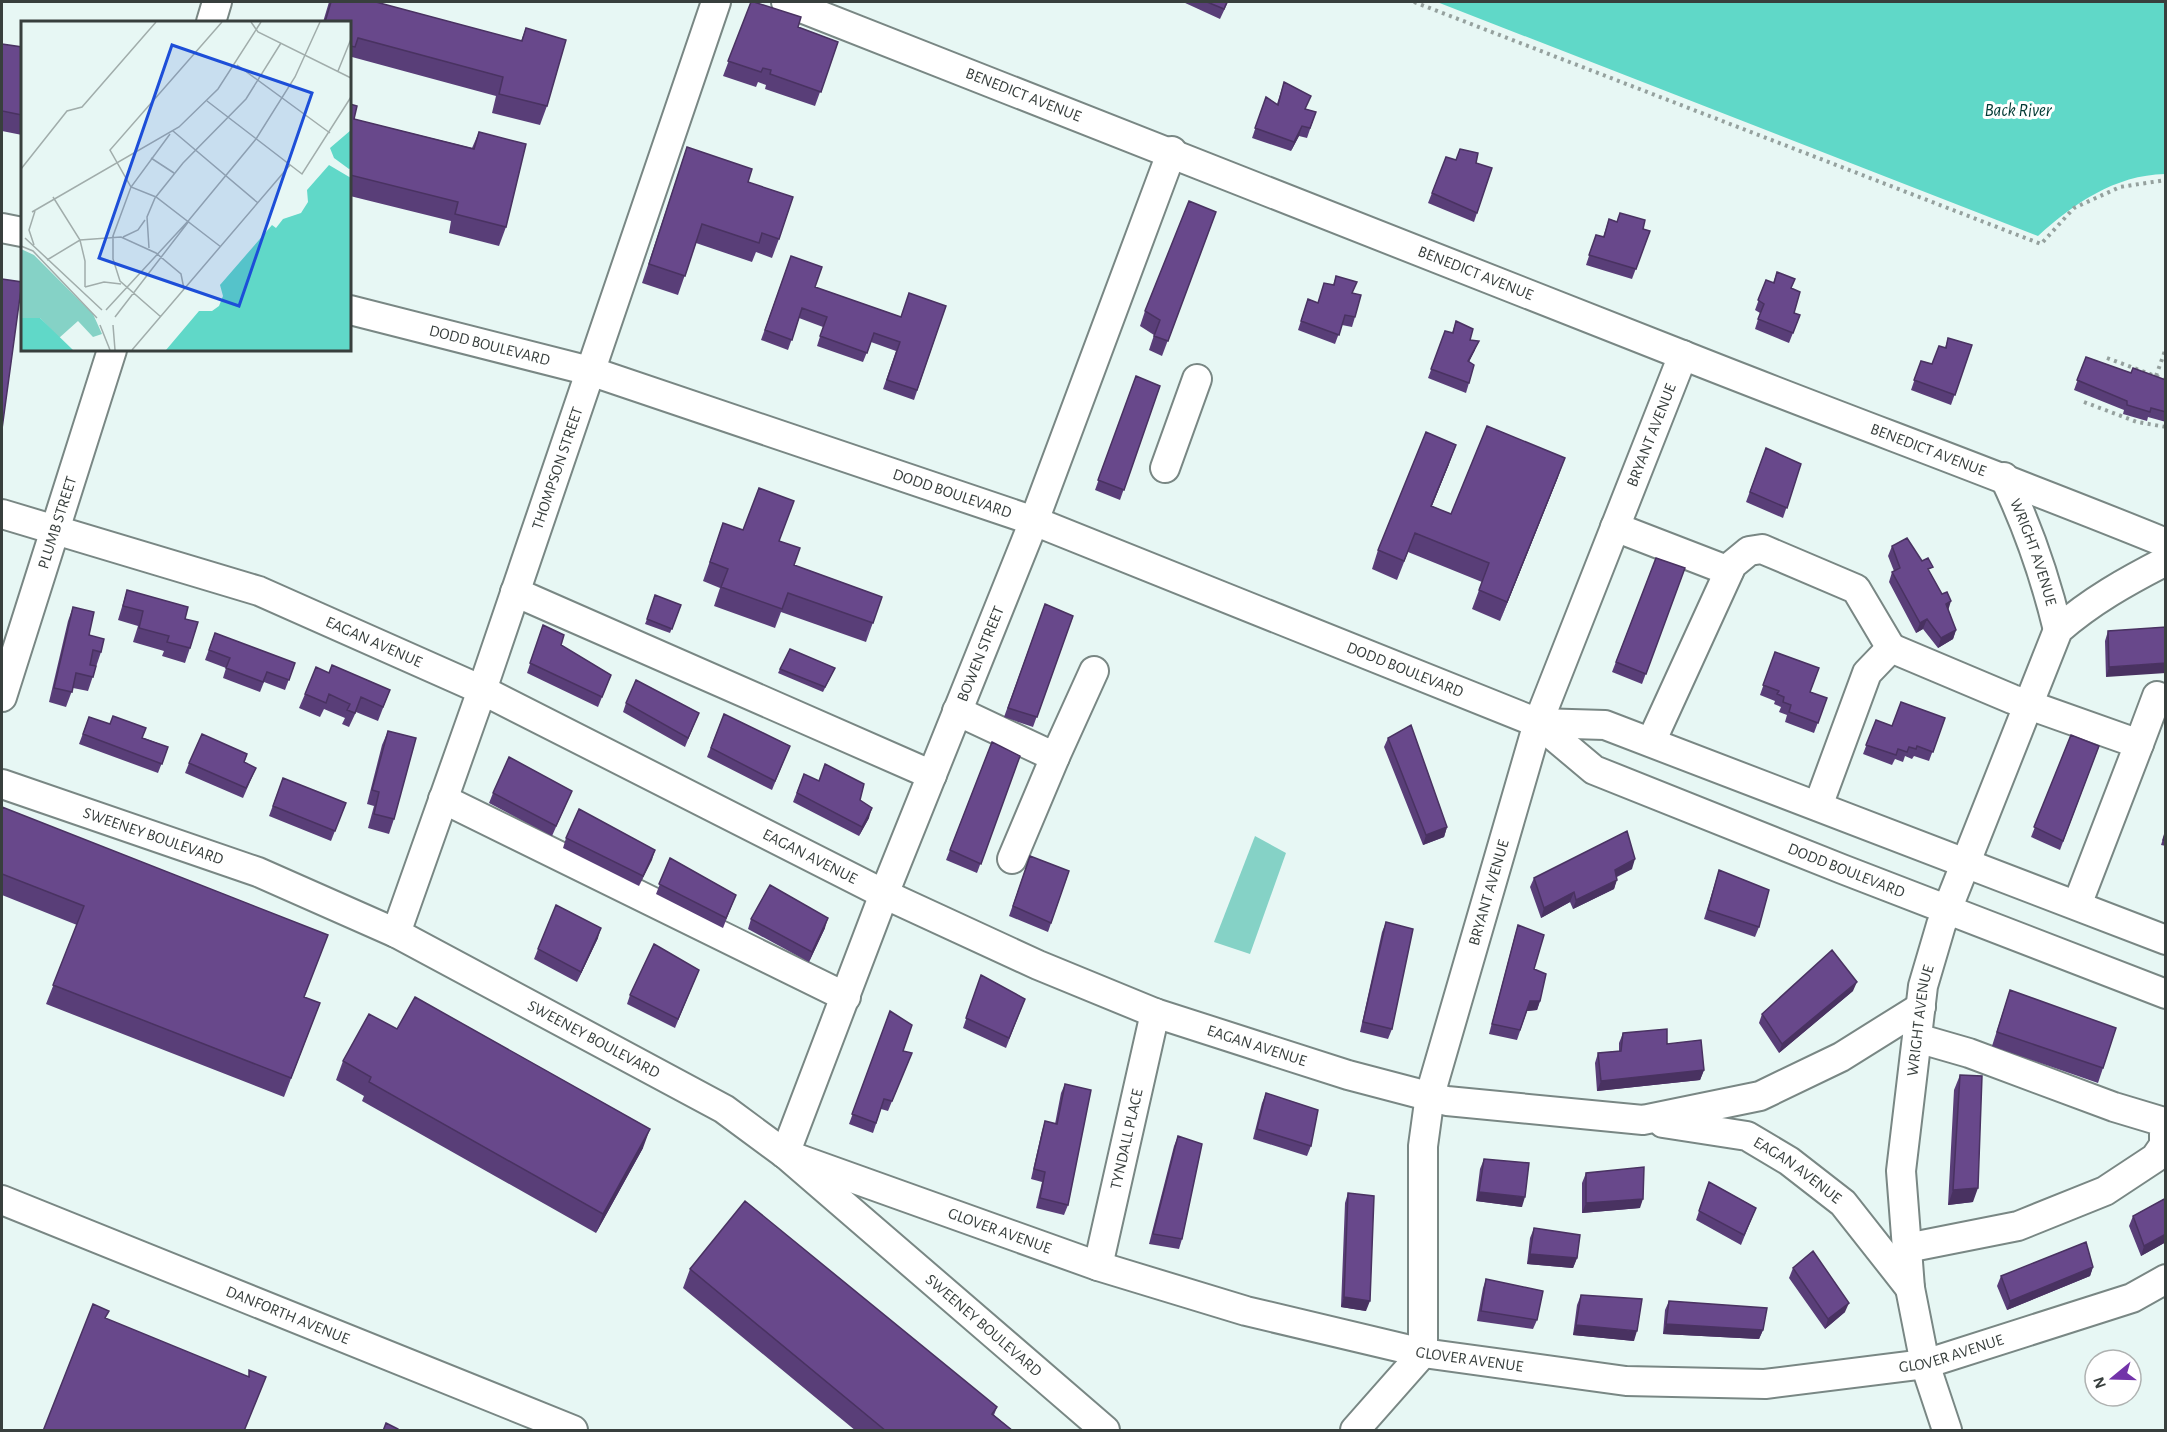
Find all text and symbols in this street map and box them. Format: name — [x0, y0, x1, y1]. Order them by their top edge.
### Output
inset map — [21, 21, 351, 351]
street label: BENEDICT AVENUE — [963, 65, 1084, 125]
water label: Back River — [1984, 102, 2053, 120]
street label: BENEDICT AVENUE — [1416, 243, 1536, 303]
street label: DODD BOULEVARD — [427, 322, 552, 369]
street label: BRYANT AVENUE — [1624, 381, 1679, 489]
street label: THOMPSON STREET — [529, 405, 586, 532]
street label: BENEDICT AVENUE — [1868, 421, 1989, 479]
street label: DODD BOULEVARD — [891, 466, 1014, 521]
street label: PLUMB STREET — [35, 474, 80, 571]
street label: WRIGHT AVENUE — [2007, 496, 2059, 608]
street label: BOWEN STREET — [954, 604, 1007, 704]
street label: EAGAN AVENUE — [323, 614, 425, 670]
street label: DODD BOULEVARD — [1344, 639, 1466, 700]
street label: SWEENEY BOULEVARD — [81, 804, 226, 868]
street label: EAGAN AVENUE — [760, 826, 860, 887]
street label: BRYANT AVENUE — [1466, 837, 1512, 947]
street label: DODD BOULEVARD — [1786, 840, 1907, 900]
street label: WRIGHT AVENUE — [1904, 963, 1937, 1077]
street label: SWEENEY BOULEVARD — [525, 997, 662, 1081]
street label: EAGAN AVENUE — [1205, 1022, 1309, 1069]
street label: TYNDALL PLACE — [1107, 1087, 1146, 1191]
street label: EAGAN AVENUE — [1751, 1134, 1845, 1207]
street label: GLOVER AVENUE — [946, 1205, 1054, 1257]
street label: SWEENEY BOULEVARD — [923, 1271, 1045, 1380]
street label: DANFORTH AVENUE — [224, 1283, 352, 1347]
street label: GLOVER AVENUE — [1898, 1331, 2006, 1375]
street label: GLOVER AVENUE — [1414, 1344, 1525, 1375]
north arrow — [2083, 1348, 2143, 1408]
text: N — [2090, 1375, 2109, 1390]

